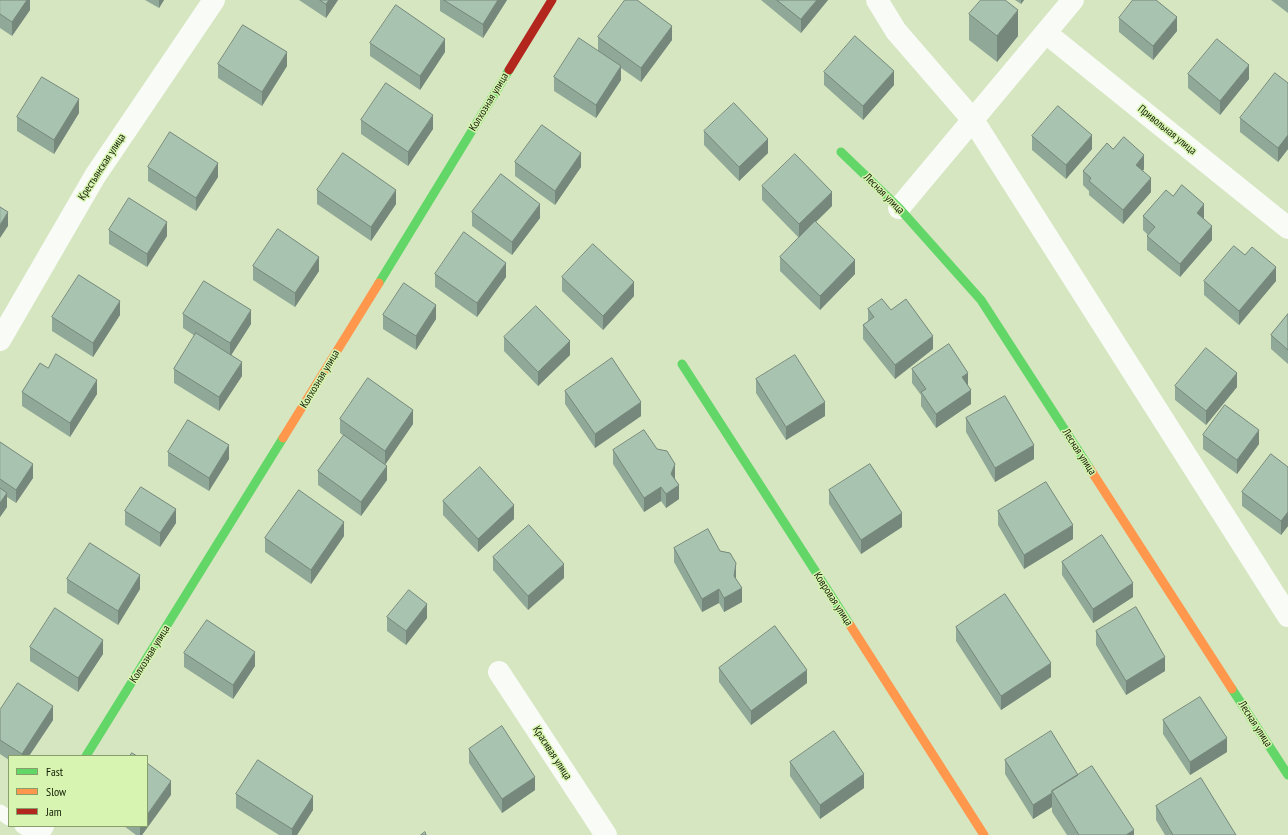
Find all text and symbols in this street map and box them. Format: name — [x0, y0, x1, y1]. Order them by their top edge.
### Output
street label: Колхозная улица — [466, 71, 512, 133]
street label: Привольная улица — [1135, 102, 1199, 158]
street label: Крестьянская улица — [76, 131, 128, 203]
street label: Лесная улица — [861, 171, 907, 217]
street label: Колхозная улица — [297, 348, 343, 410]
street label: Лесная улица — [1059, 427, 1099, 477]
street label: Ковровая улица — [811, 570, 855, 628]
street label: Колхозная улица — [127, 623, 173, 685]
street label: Лесная улица — [1235, 699, 1275, 749]
street label: Красивая улица — [530, 724, 574, 782]
legend — [8, 755, 148, 827]
text: Fast — [46, 764, 63, 779]
text: Slow — [46, 784, 66, 799]
text: Jam — [46, 804, 62, 819]

